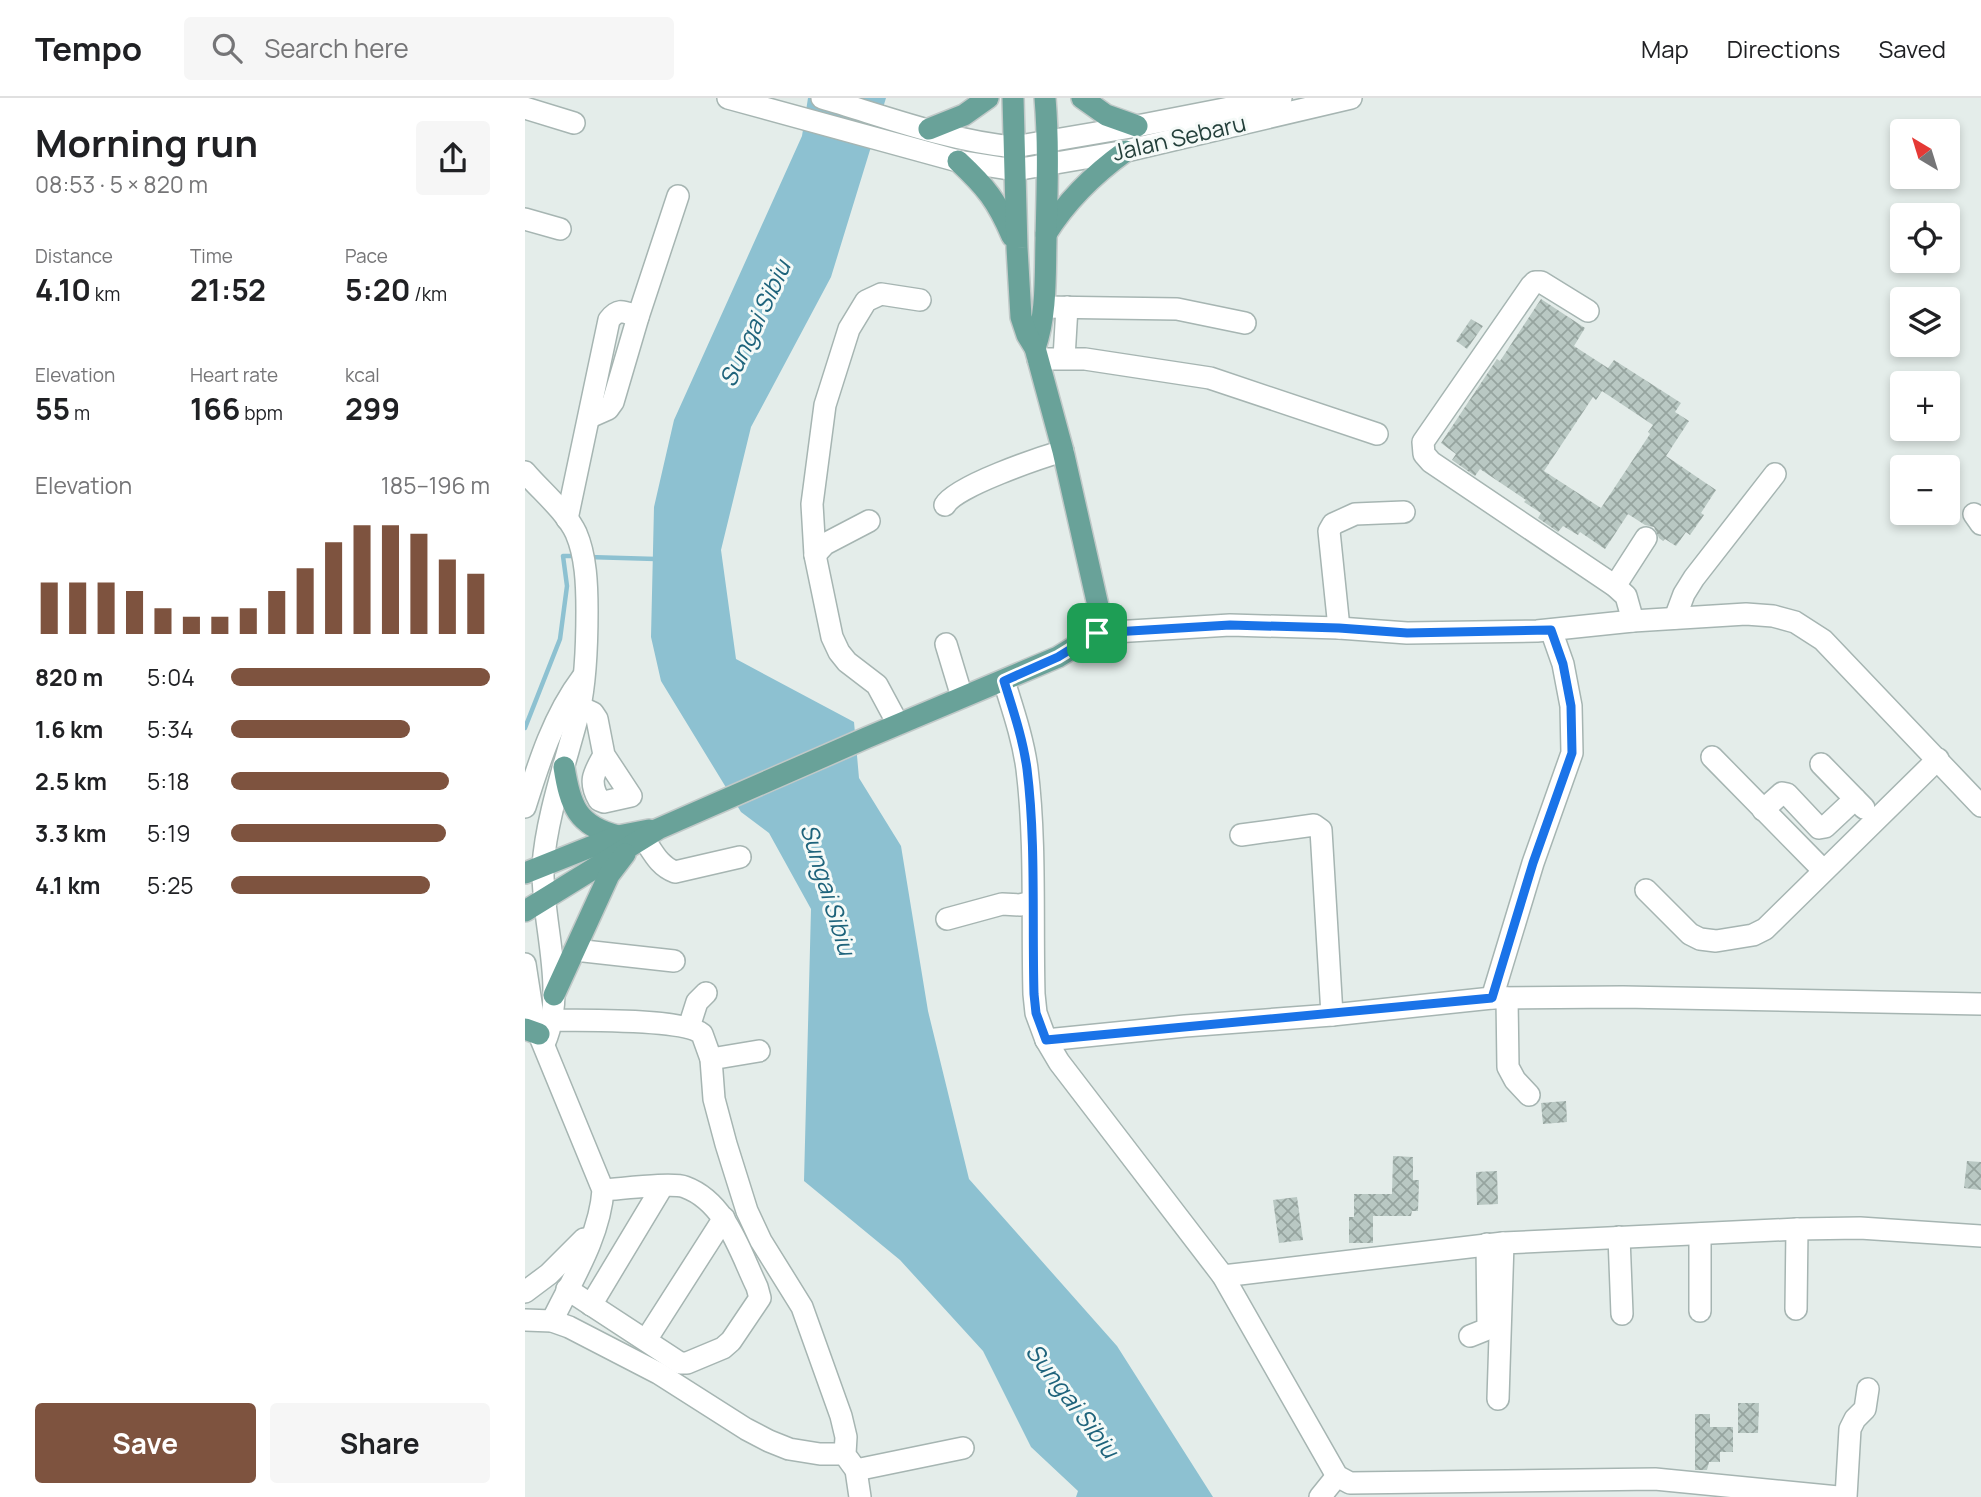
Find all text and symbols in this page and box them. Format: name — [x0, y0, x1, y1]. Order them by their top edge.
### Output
search box — [184, 17, 674, 80]
text: Tempo — [35, 26, 142, 71]
icon: search — [208, 29, 246, 67]
text: Search here — [264, 30, 409, 66]
text: Map — [1641, 32, 1689, 65]
text: Directions — [1727, 32, 1840, 65]
text: Saved — [1878, 32, 1946, 65]
street label: Jalan Sebaru — [1109, 106, 1249, 168]
text: Morning run — [35, 116, 258, 168]
north arrow — [1890, 119, 1960, 189]
map controls — [1890, 119, 1960, 525]
button: share — [416, 121, 490, 195]
text: 08:53 · 5 × 820 m — [35, 168, 208, 200]
button: locate — [1890, 203, 1960, 273]
text: Distance — [35, 243, 113, 269]
text: Time — [190, 243, 233, 269]
text: Pace — [345, 243, 388, 269]
water label: Sungai Sibiu — [710, 253, 798, 391]
text: 4.10 — [35, 269, 91, 310]
text: 21:52 — [190, 269, 266, 310]
text: 5:20 — [345, 269, 410, 310]
text: km — [91, 281, 120, 307]
text: /km — [410, 281, 447, 307]
button: layers — [1890, 287, 1960, 357]
text: Elevation — [35, 362, 115, 388]
text: Heart rate — [190, 362, 278, 388]
text: kcal — [345, 362, 380, 388]
button: + — [1890, 371, 1960, 441]
text: 55 — [35, 388, 70, 429]
text: 166 — [190, 388, 240, 429]
text: 299 — [345, 388, 400, 429]
text: m — [70, 400, 90, 426]
text: bpm — [240, 400, 283, 426]
button: − — [1890, 455, 1960, 525]
text: Elevation — [35, 469, 132, 501]
text: 185–196 m — [381, 469, 490, 501]
pin — [1067, 603, 1127, 663]
icon: arrive — [1078, 614, 1116, 652]
text: 820 m — [35, 661, 103, 693]
text: 5:04 — [147, 661, 195, 693]
text: 1.6 km — [35, 713, 103, 745]
text: 5:34 — [147, 713, 193, 745]
text: 2.5 km — [35, 765, 107, 797]
text: 5:18 — [147, 765, 189, 797]
text: 3.3 km — [35, 817, 106, 849]
text: 5:19 — [147, 817, 190, 849]
water label: Sungai Sibiu — [793, 819, 865, 960]
text: 4.1 km — [35, 869, 100, 901]
text: 5:25 — [147, 869, 194, 901]
water label: Sungai Sibiu — [1019, 1336, 1128, 1466]
button: Save — [35, 1403, 256, 1483]
button: Share — [270, 1403, 490, 1483]

